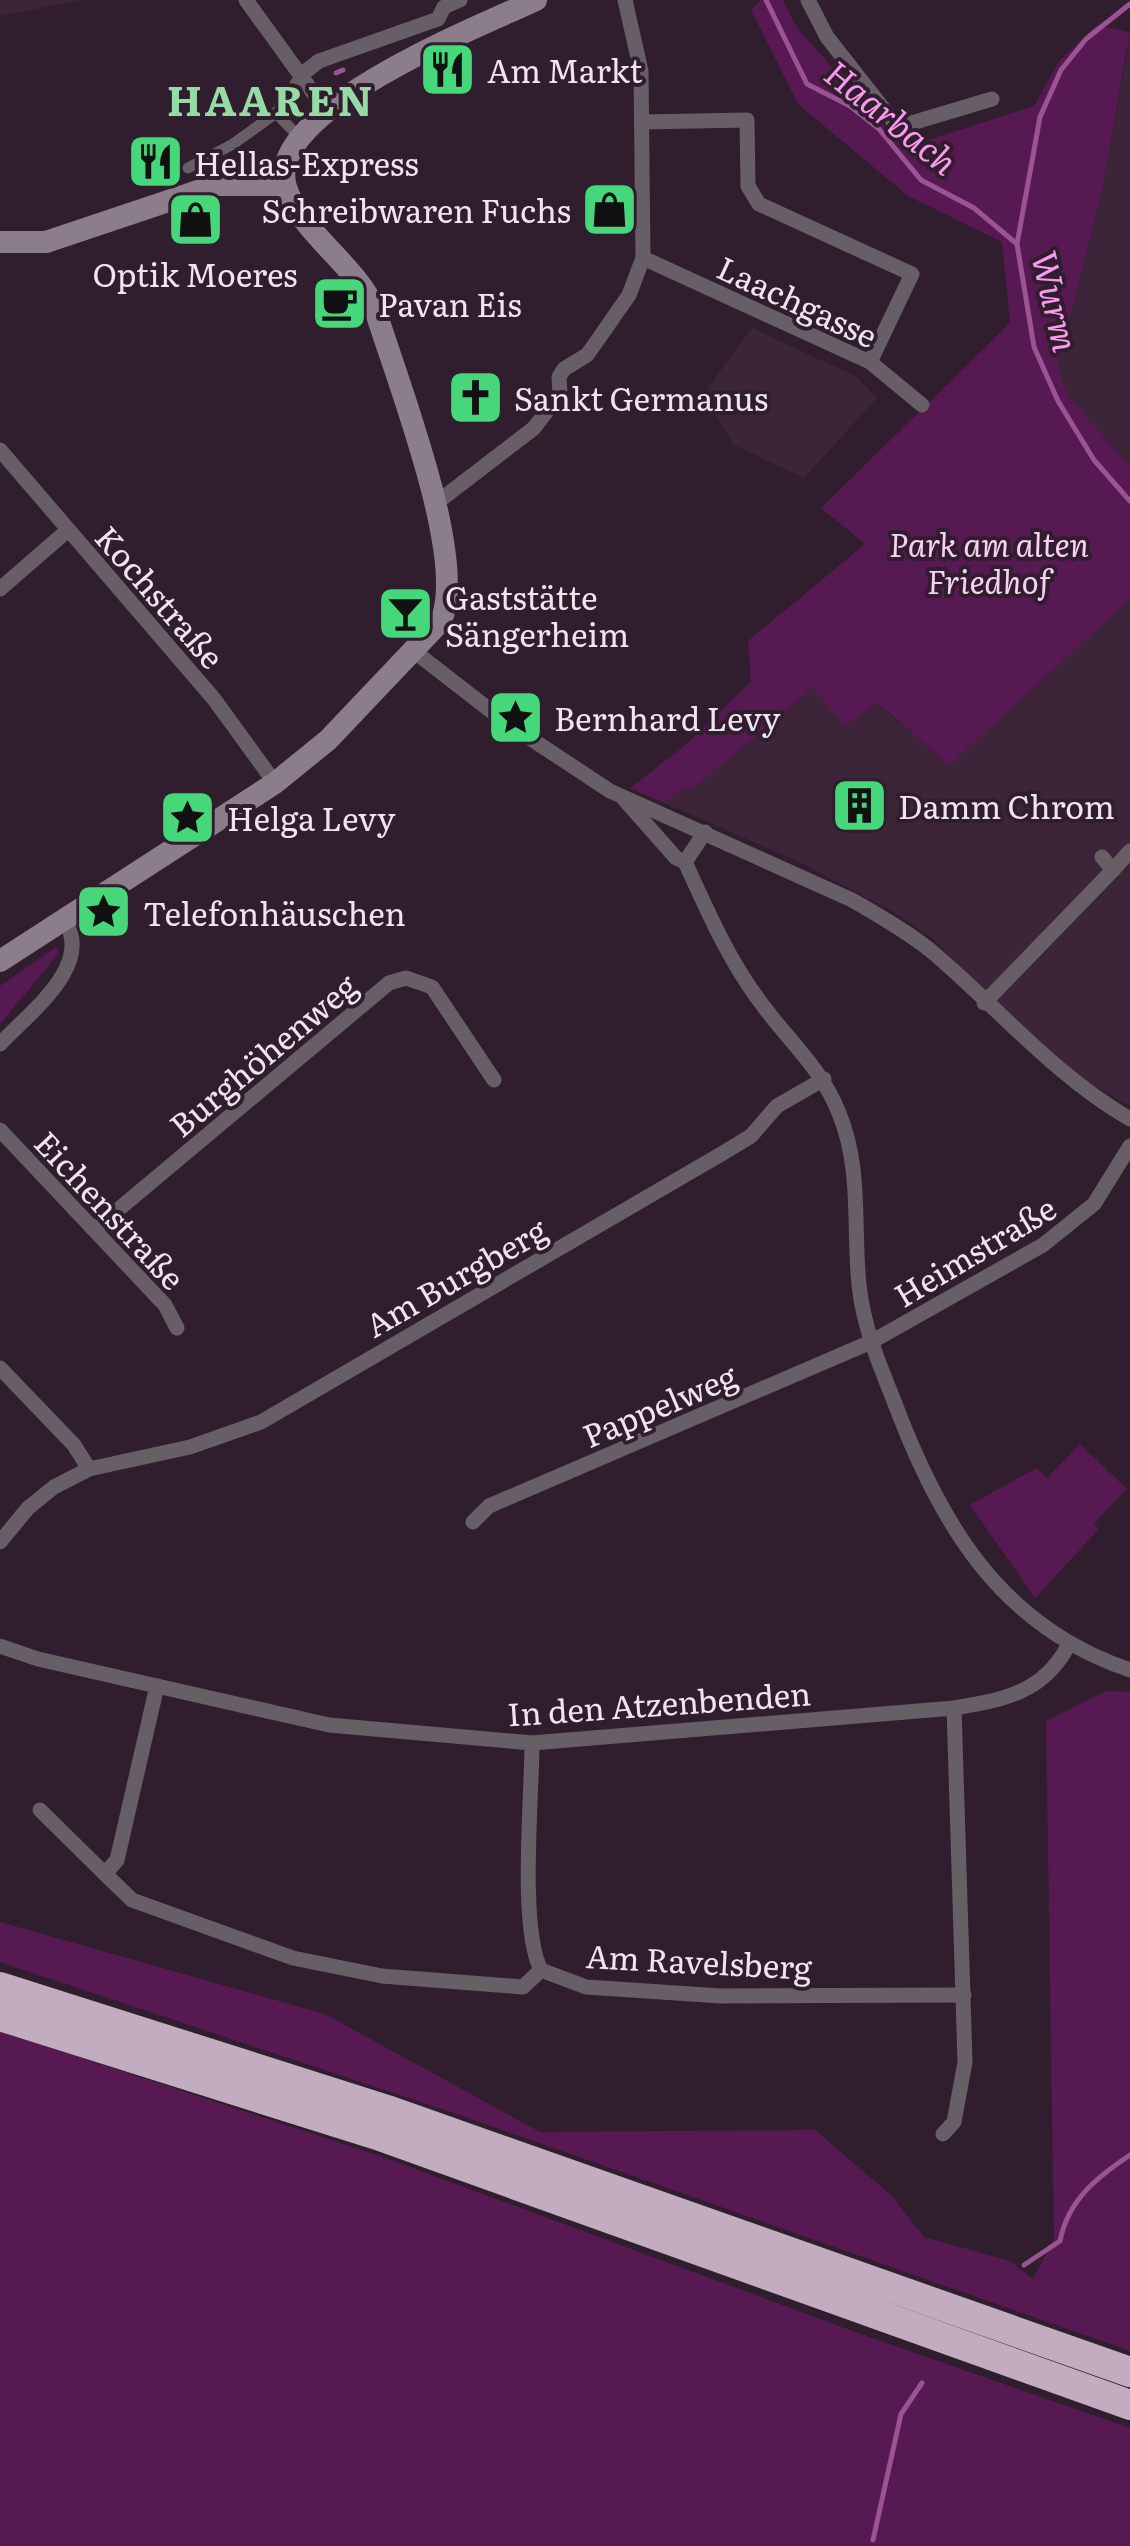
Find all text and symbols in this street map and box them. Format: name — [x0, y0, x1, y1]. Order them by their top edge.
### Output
restaurant icon: Am Markt — [418, 39, 478, 99]
place label: Am Markt — [487, 45, 643, 93]
water label: Haarbach — [814, 46, 970, 186]
district label: HAAREN — [167, 67, 375, 129]
restaurant icon: Hellas-Express — [125, 132, 185, 192]
place label: Hellas-Express — [194, 138, 419, 186]
shop icon: Schreibwaren Fuchs — [580, 179, 640, 239]
place label: Schreibwaren Fuchs — [261, 185, 571, 233]
shop icon: Optik Moeres — [165, 189, 225, 249]
street label: Laachgasse — [710, 242, 886, 358]
water label: Wurm — [1020, 246, 1094, 357]
place label: Optik Moeres — [93, 249, 297, 297]
cafe icon: Pavan Eis — [309, 273, 369, 333]
place label: Pavan Eis — [378, 279, 522, 327]
church icon: Sankt Germanus — [445, 367, 505, 427]
place label: Sankt Germanus — [514, 373, 768, 421]
street label: Kochstraße — [85, 514, 237, 678]
park label: Park am alten Friedhof — [889, 519, 1089, 604]
place label: Gaststätte Sängerheim — [445, 572, 629, 657]
bar icon: Gaststätte Sängerheim — [376, 584, 436, 644]
place icon: Bernhard Levy — [485, 687, 545, 747]
place label: Bernhard Levy — [554, 693, 781, 741]
building icon: Damm Chrom — [829, 775, 889, 835]
place label: Damm Chrom — [898, 781, 1115, 829]
place icon: Helga Levy — [158, 787, 218, 847]
place label: Helga Levy — [227, 793, 396, 841]
place icon: Telefonhäuschen — [74, 882, 134, 942]
place label: Telefonhäuschen — [143, 888, 406, 936]
street label: Burghöhenweg — [158, 961, 366, 1147]
street label: Eichenstraße — [25, 1119, 197, 1299]
street label: Heimstraße — [884, 1183, 1064, 1317]
street label: Am Burgberg — [355, 1204, 555, 1348]
street label: Pappelweg — [574, 1350, 744, 1458]
street label: In den Atzenbenden — [506, 1667, 812, 1737]
street label: Am Ravelsberg — [585, 1930, 814, 1990]

